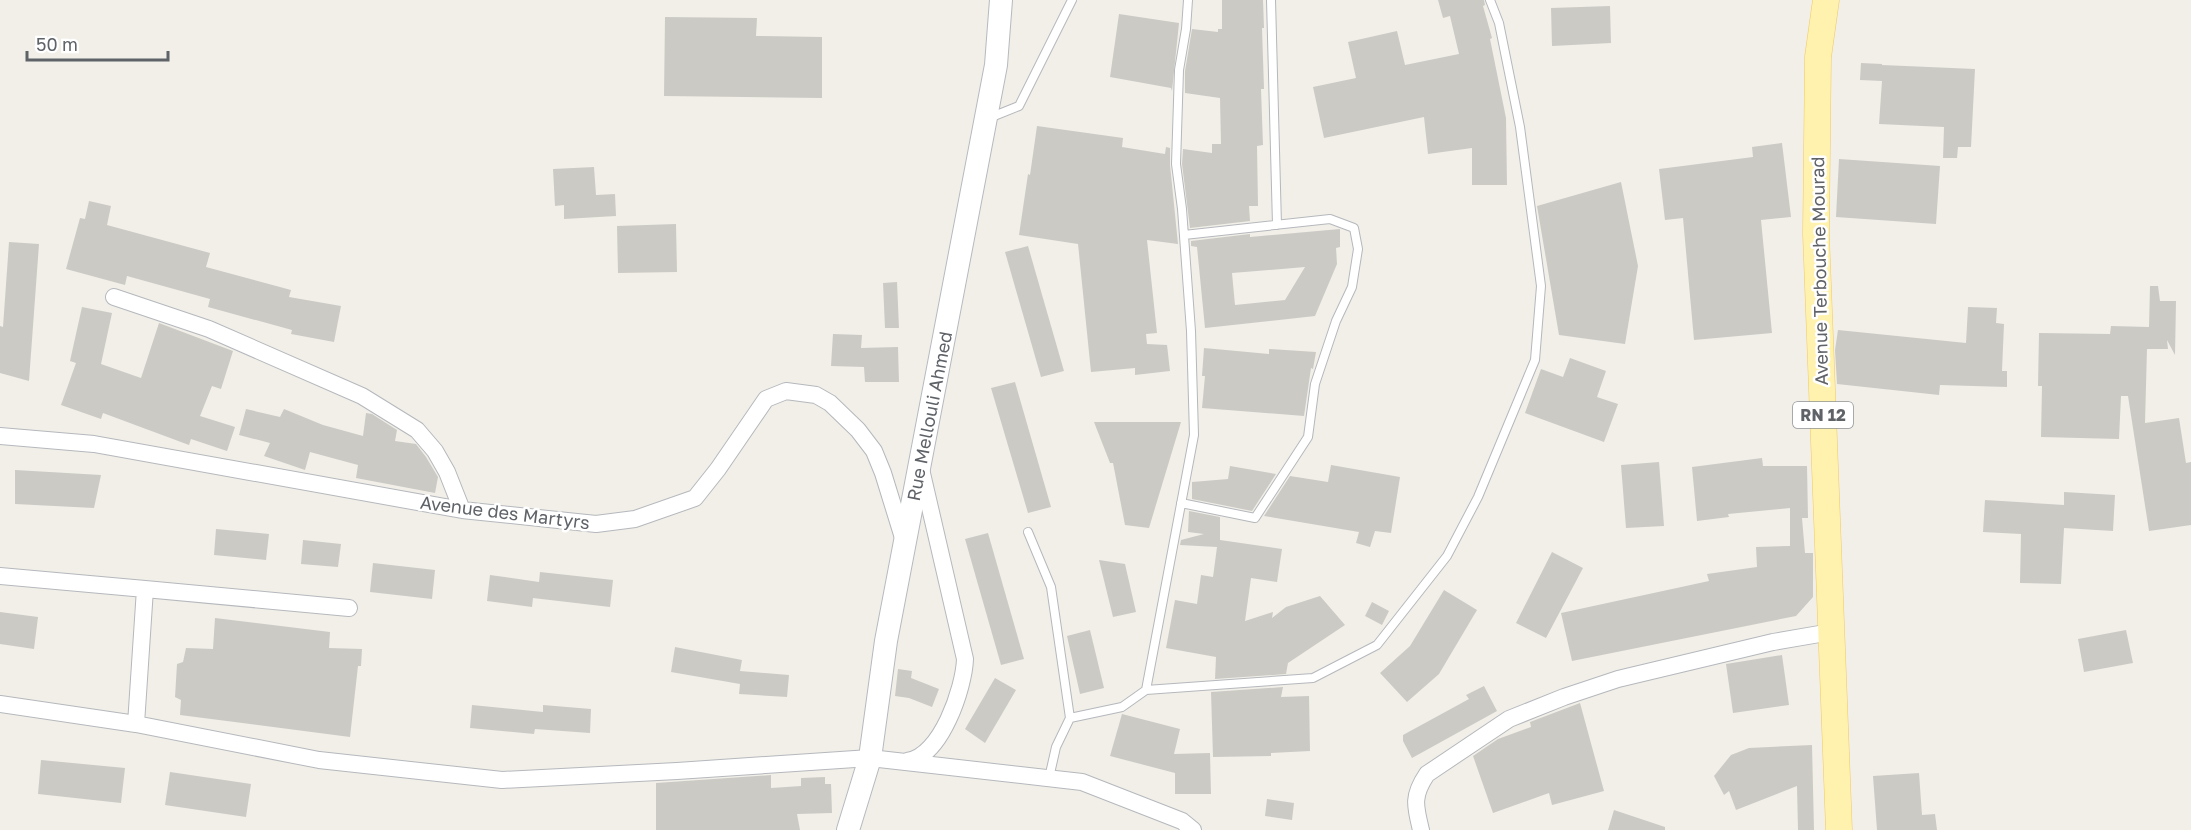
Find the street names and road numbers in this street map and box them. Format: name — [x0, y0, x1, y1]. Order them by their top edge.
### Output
street label: Avenue Terbouche Mourad — [1806, 156, 1832, 386]
street label: Rue Mellouli Ahmed — [902, 329, 956, 503]
road number: RN 12 — [1793, 402, 1853, 428]
street label: Avenue des Martyrs — [419, 491, 591, 533]

